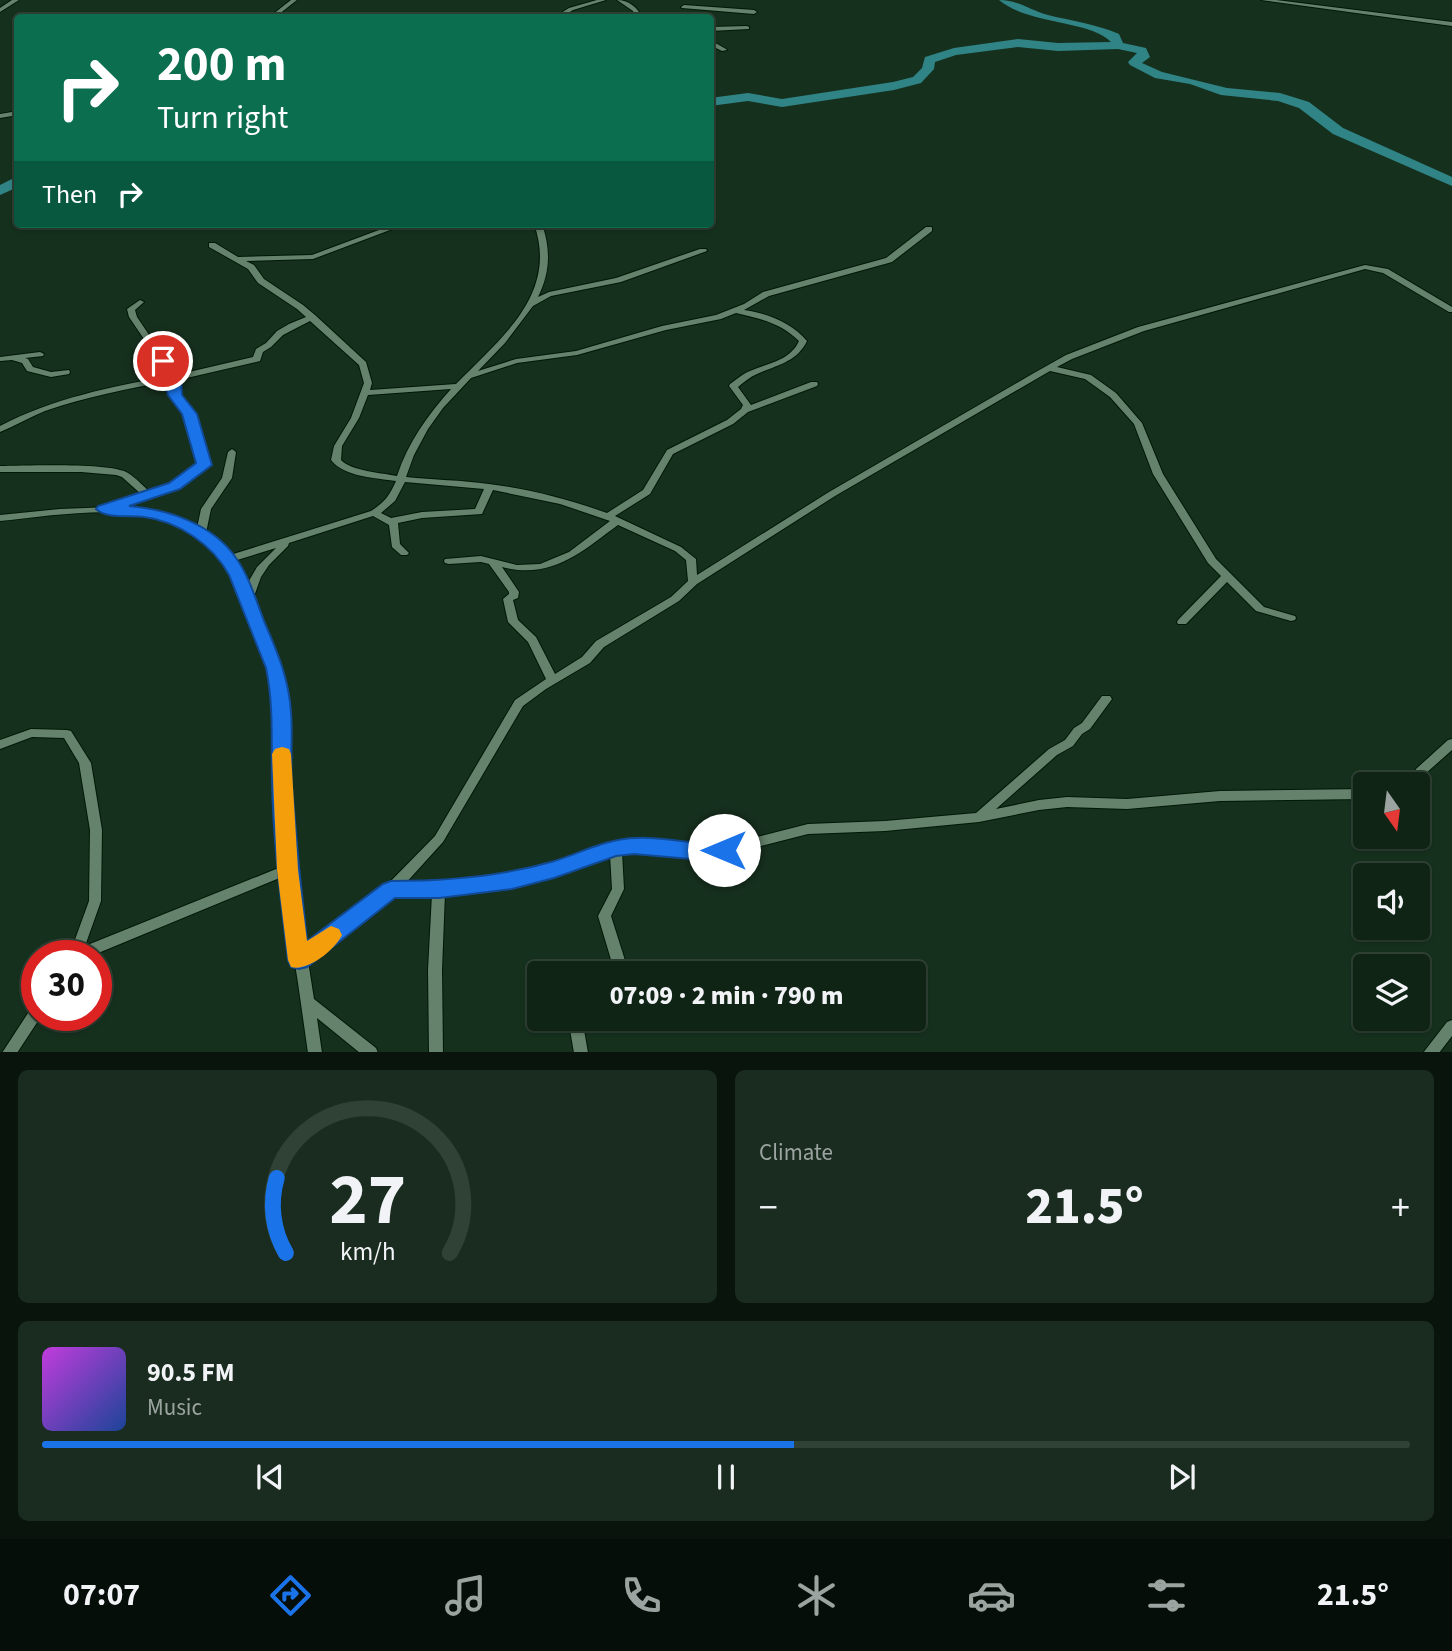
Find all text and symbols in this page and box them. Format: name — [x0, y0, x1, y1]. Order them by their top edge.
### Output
text: 200 m — [157, 30, 286, 100]
icon: right — [42, 42, 133, 133]
text: Turn right — [157, 95, 288, 141]
icon: right — [111, 175, 149, 213]
text: Then — [42, 176, 97, 213]
pin — [133, 331, 193, 391]
icon: arrive — [144, 342, 182, 380]
north arrow — [1353, 772, 1430, 849]
map controls — [1353, 772, 1430, 1031]
position arrow — [687, 813, 761, 887]
button: sound — [1353, 863, 1430, 940]
speed limit sign: 30 — [21, 940, 112, 1031]
button: layers — [1353, 954, 1430, 1031]
text: 07:09 · 2 min · 790 m — [610, 977, 843, 1014]
text: Climate — [759, 1136, 833, 1169]
text: 27 — [329, 1148, 406, 1252]
text: 21.5° — [1025, 1170, 1144, 1244]
text: − — [759, 1181, 778, 1235]
text: + — [1391, 1181, 1410, 1235]
text: km/h — [340, 1233, 395, 1269]
text: 90.5 FM — [147, 1354, 235, 1391]
text: Music — [147, 1391, 202, 1424]
icon: previous — [251, 1458, 289, 1496]
icon: pause — [707, 1458, 745, 1496]
icon: next — [1163, 1458, 1201, 1496]
icon: directions — [266, 1571, 315, 1620]
icon: music — [441, 1571, 490, 1620]
icon: phone — [617, 1571, 666, 1620]
icon: climate — [792, 1571, 841, 1620]
icon: car — [967, 1571, 1016, 1620]
icon: filters — [1142, 1571, 1191, 1620]
text: 07:07 — [63, 1572, 140, 1618]
text: 21.5° — [1317, 1572, 1389, 1618]

